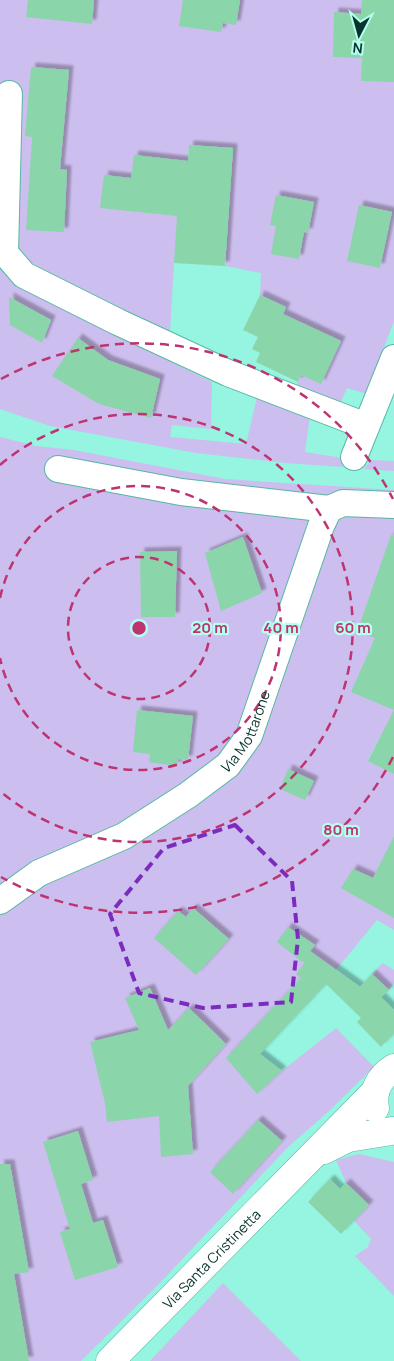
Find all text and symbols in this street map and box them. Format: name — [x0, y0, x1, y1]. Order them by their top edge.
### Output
north arrow — [334, 10, 384, 60]
text: N — [352, 38, 364, 58]
text: 20 m — [192, 617, 228, 638]
text: 40 m — [263, 617, 299, 638]
text: 60 m — [335, 617, 371, 638]
centre of rings — [130, 619, 148, 637]
street label: Via Mottarone — [217, 688, 273, 777]
text: 80 m — [323, 819, 359, 840]
street label: Via Santa Cristinetta — [158, 1205, 264, 1312]

